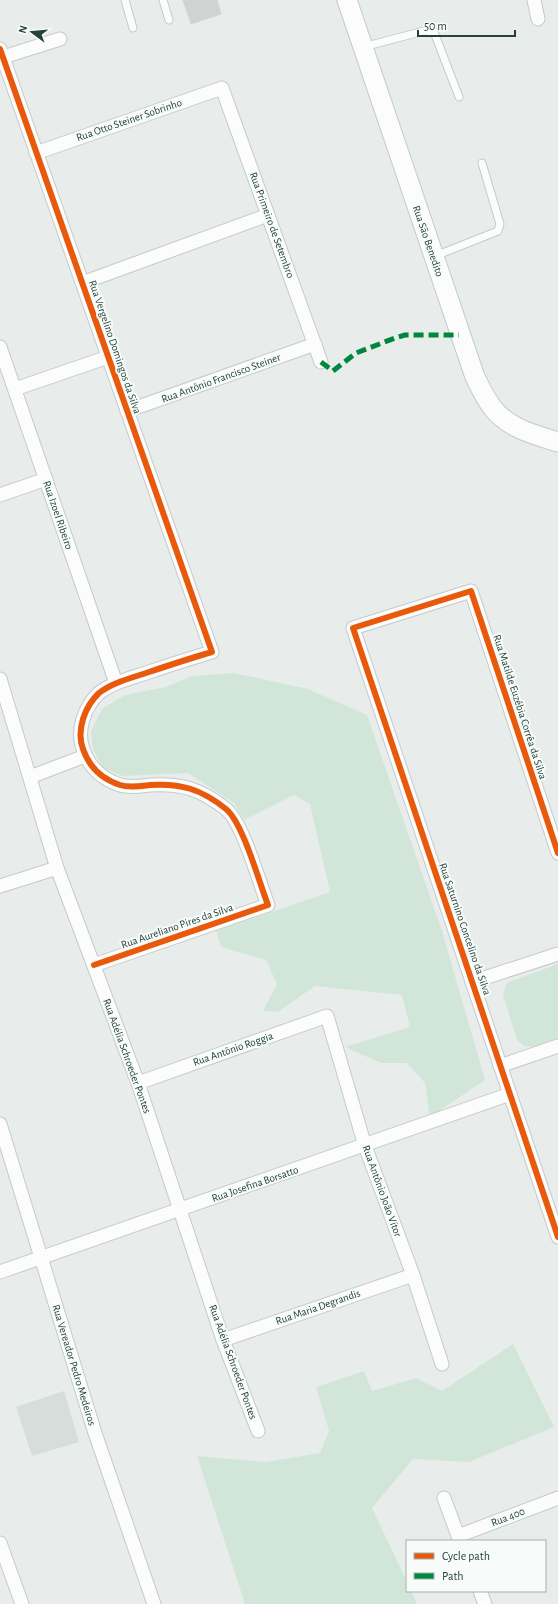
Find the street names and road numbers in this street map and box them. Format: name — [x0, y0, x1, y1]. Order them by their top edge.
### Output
street label: Rua Otto Steiner Sobrinho — [75, 97, 183, 143]
street label: Rua Primeiro de Setembro — [248, 171, 296, 279]
street label: Rua São Benedito — [411, 204, 445, 278]
street label: Rua Vergelino Domingos da Silva — [87, 279, 143, 415]
street label: Rua Antônio Francisco Steiner — [160, 351, 282, 405]
street label: Rua Izoel Ribeiro — [41, 479, 75, 551]
street label: Rua Matilde Euzébia Corrêa da Silva — [491, 633, 549, 781]
street label: Rua Saturnino Concelino da Silva — [437, 861, 493, 997]
street label: Rua Aureliano Pires da Silva — [120, 902, 234, 950]
street label: Rua Adélia Schroeder Pontes — [101, 997, 153, 1115]
street label: Rua Antônio Roggia — [191, 1030, 275, 1068]
street label: Rua Antônio João Vítor — [360, 1144, 404, 1239]
street label: Rua Josefina Borsatto — [210, 1164, 300, 1204]
street label: Rua Maria Degrandis — [274, 1287, 362, 1327]
street label: Rua Vereador Pedro Medeiros — [50, 1303, 98, 1427]
street label: Rua Adélia Schroeder Pontes — [207, 1303, 259, 1421]
street label: Rua 400 — [490, 1505, 527, 1528]

